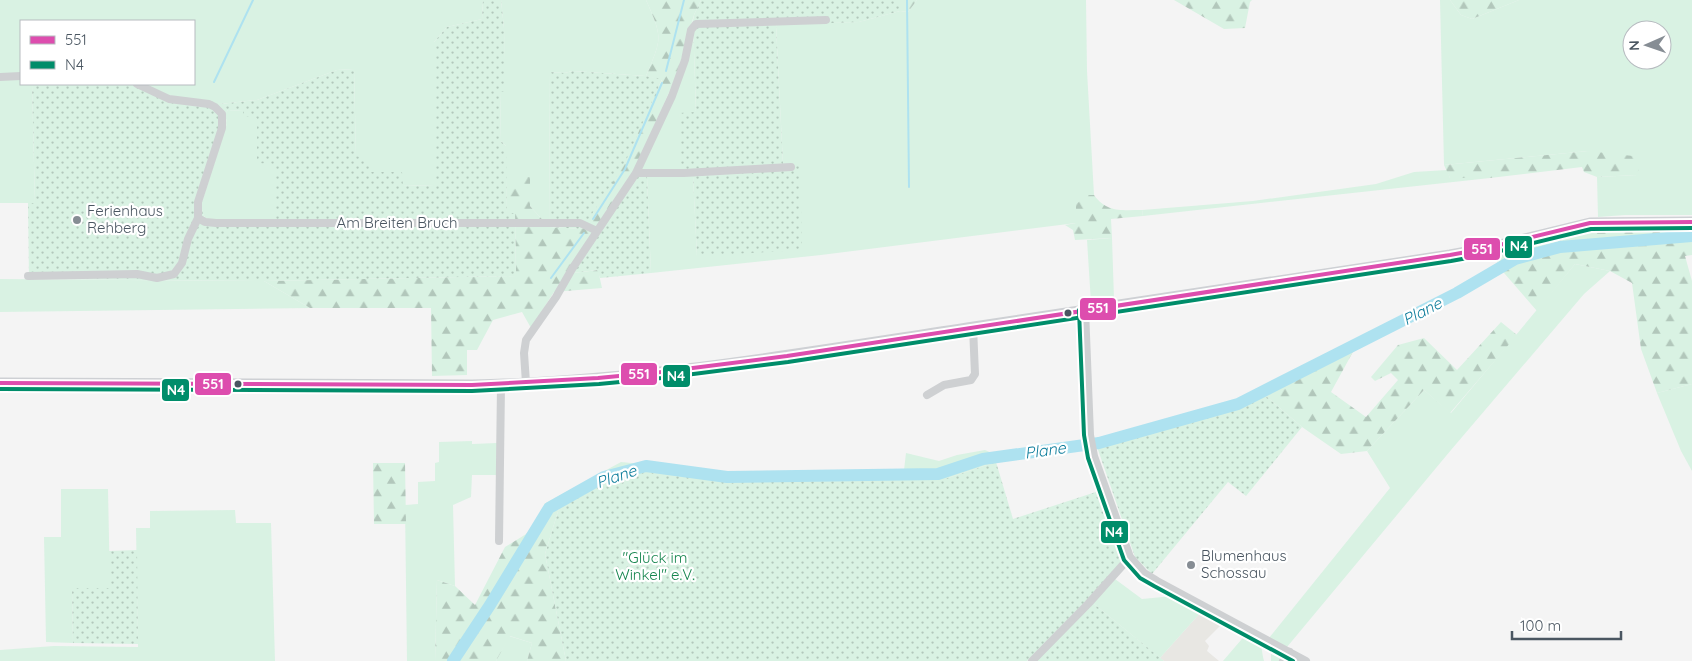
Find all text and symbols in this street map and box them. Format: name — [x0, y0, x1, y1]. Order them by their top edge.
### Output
legend — [20, 20, 195, 85]
north arrow — [1622, 20, 1672, 70]
text: 551 — [65, 30, 87, 49]
text: N — [1625, 40, 1643, 51]
text: N4 — [65, 55, 84, 74]
place label: Ferienhaus Rehberg — [87, 201, 163, 237]
street label: Am Breiten Bruch — [337, 213, 458, 232]
marker: Ferienhaus Rehberg — [71, 214, 83, 226]
line badge: N4 — [1504, 235, 1533, 259]
line badge: 551 — [1463, 237, 1501, 261]
text: N4 — [1510, 237, 1528, 255]
text: 551 — [1471, 240, 1493, 258]
water label: Plane — [1399, 292, 1446, 329]
line badge: 551 — [1079, 297, 1117, 321]
text: 551 — [1087, 299, 1109, 317]
unlabelled marker — [1063, 308, 1073, 318]
line badge: 551 — [620, 362, 658, 386]
line badge: N4 — [662, 364, 691, 388]
text: 551 — [628, 365, 650, 383]
text: N4 — [667, 367, 685, 385]
line badge: 551 — [194, 372, 232, 396]
text: 551 — [202, 375, 224, 393]
line badge: N4 — [161, 378, 190, 402]
unlabelled marker — [233, 379, 243, 389]
text: N4 — [167, 381, 185, 399]
water label: Plane — [1023, 437, 1068, 463]
water label: Plane — [593, 460, 640, 492]
line badge: N4 — [1100, 520, 1129, 544]
text: N4 — [1105, 523, 1123, 541]
place label: Blumenhaus Schossau — [1201, 546, 1287, 582]
park label: "Glück im Winkel" e.V. — [615, 548, 695, 584]
marker: Blumenhaus Schossau — [1185, 559, 1197, 571]
scale bar — [1512, 608, 1621, 640]
text: 100 m — [1520, 616, 1561, 635]

